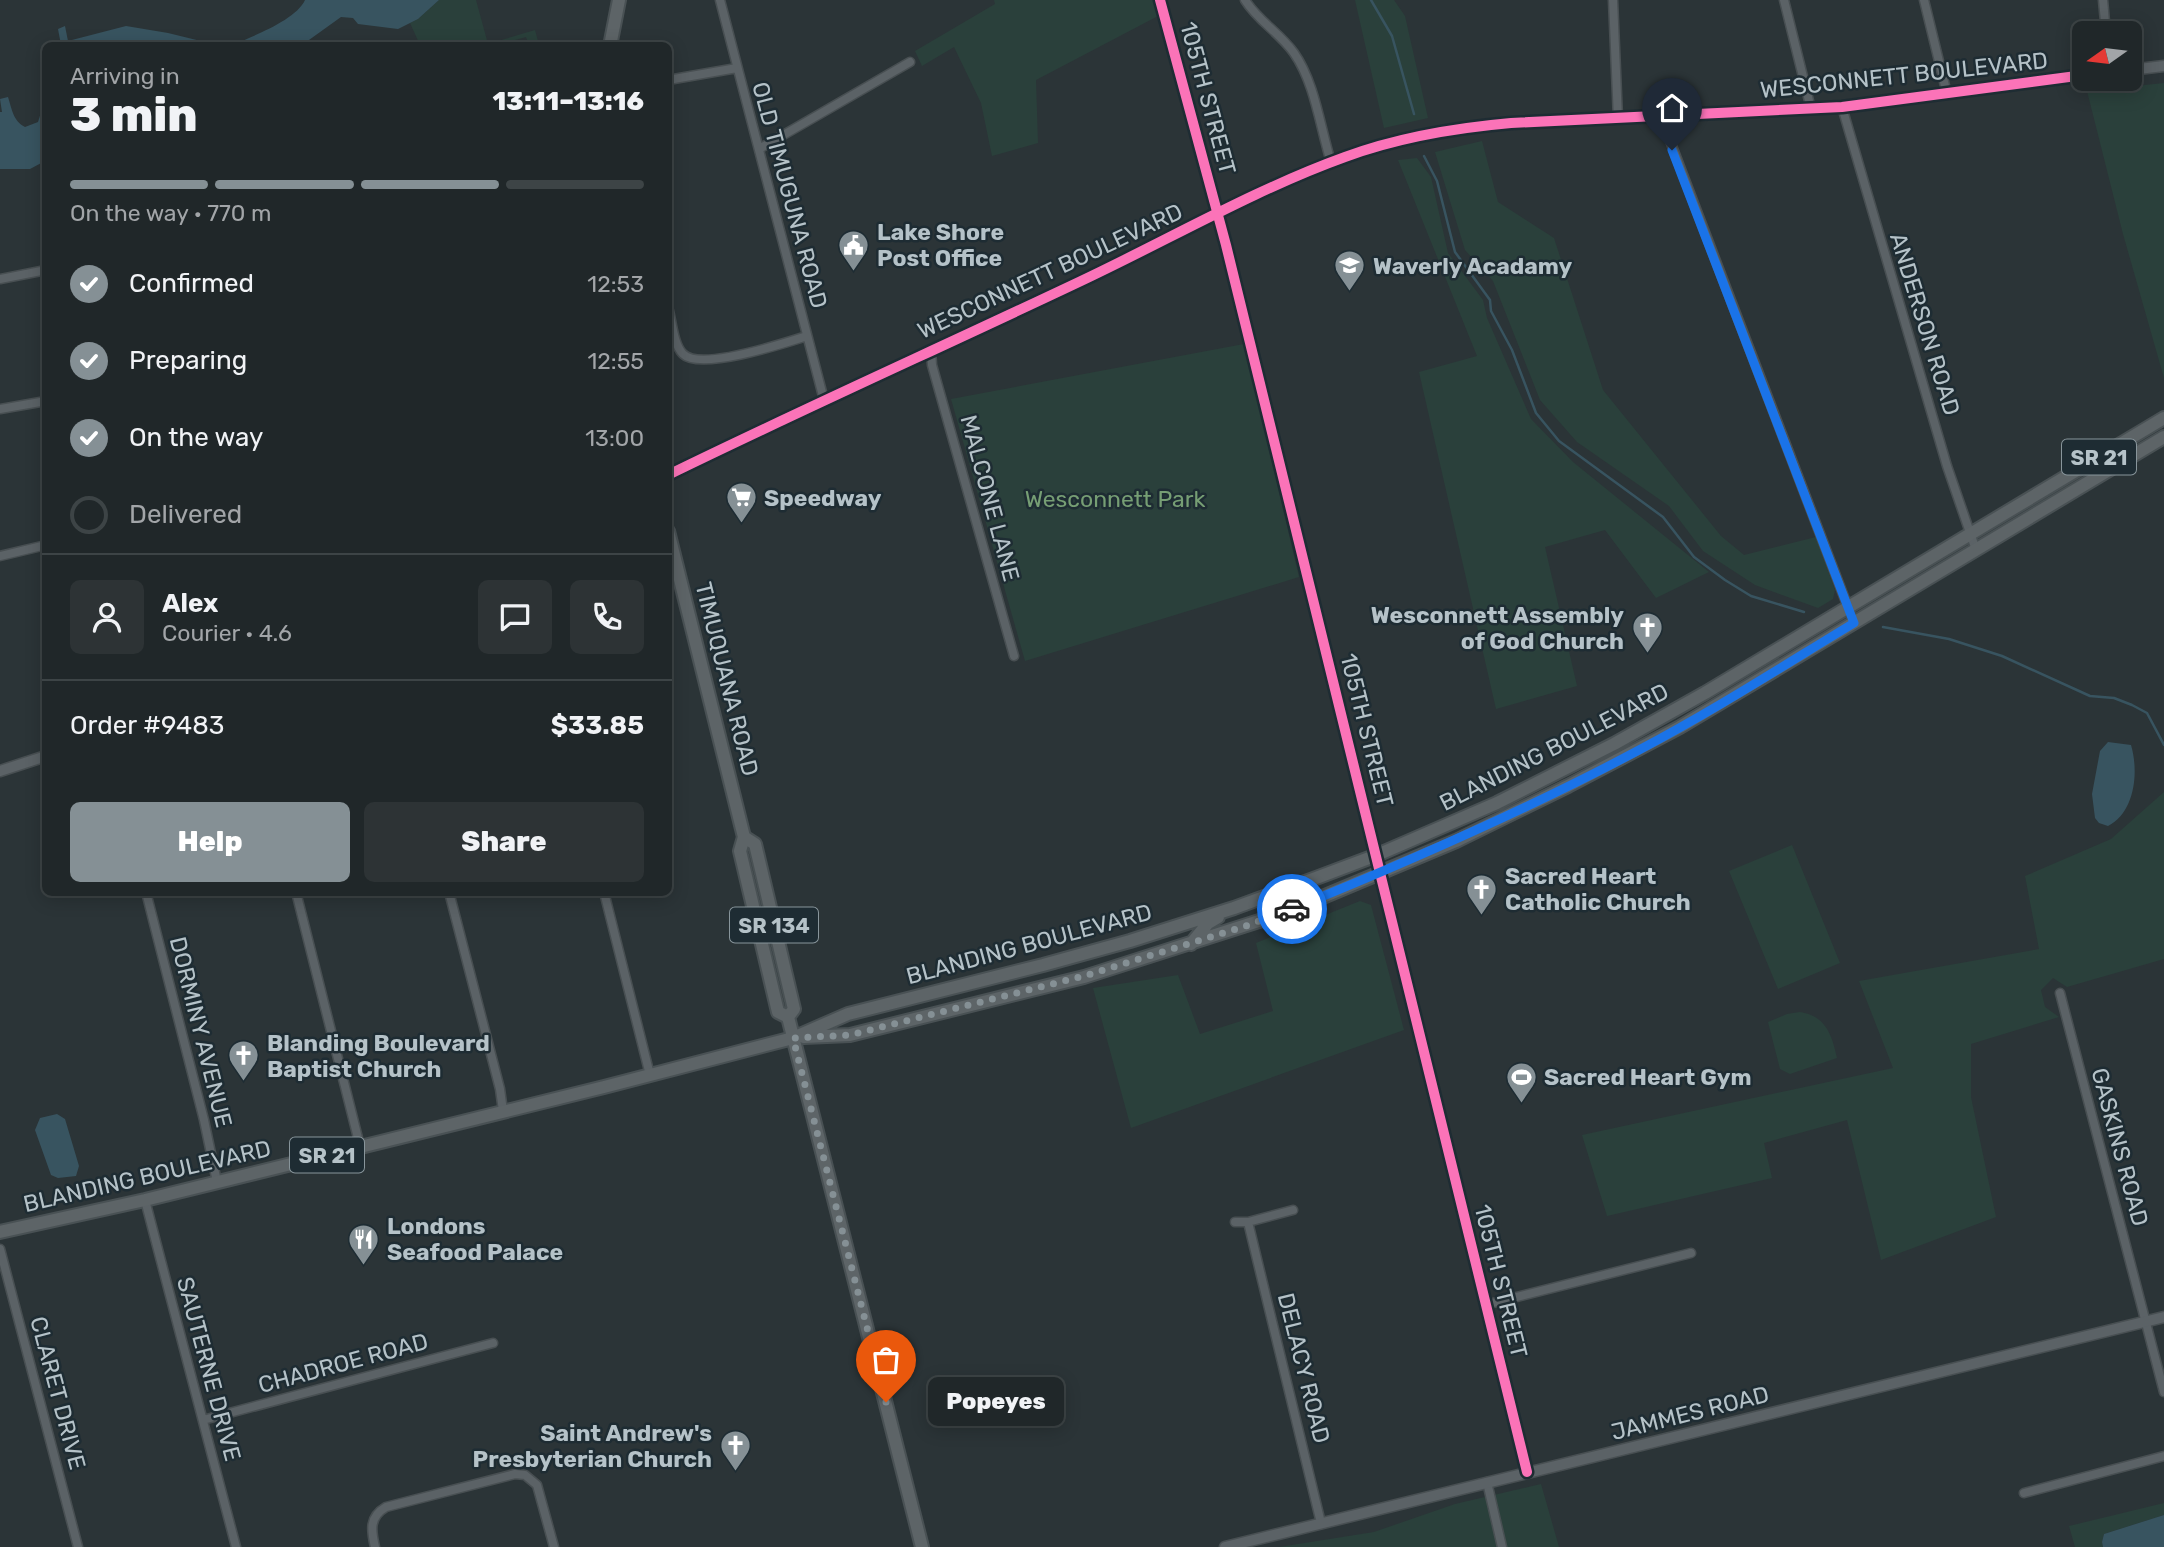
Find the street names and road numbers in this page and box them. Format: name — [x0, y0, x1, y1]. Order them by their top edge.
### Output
street label: 105TH STREET — [1174, 18, 1242, 178]
street label: WESCONNETT BOULEVARD — [1759, 46, 2049, 104]
street label: OLD TIMUGUNA ROAD — [746, 79, 834, 311]
street label: WESCONNETT BOULEVARD — [913, 197, 1187, 345]
street label: ANDERSON ROAD — [1884, 229, 1966, 419]
street label: MALCONE LANE — [954, 412, 1026, 584]
road number: SR 21 — [2062, 440, 2136, 475]
street label: TIMUQUANA ROAD — [689, 579, 765, 779]
street label: 105TH STREET — [1334, 650, 1400, 810]
street label: BLANDING BOULEVARD — [1435, 677, 1673, 817]
street label: BLANDING BOULEVARD — [903, 898, 1155, 990]
road number: SR 134 — [730, 908, 818, 942]
street label: DORMINY AVENUE — [164, 934, 238, 1130]
street label: GASKINS ROAD — [2085, 1065, 2155, 1229]
street label: BLANDING BOULEVARD — [21, 1134, 273, 1218]
road number: SR 21 — [290, 1138, 364, 1172]
street label: 105TH STREET — [1468, 1201, 1534, 1361]
street label: SAUTERNE DRIVE — [171, 1274, 247, 1464]
street label: DELACY ROAD — [1272, 1290, 1336, 1446]
street label: CLARET DRIVE — [24, 1313, 92, 1473]
street label: CHADROE ROAD — [255, 1327, 431, 1399]
street label: JAMMES ROAD — [1608, 1380, 1772, 1446]

